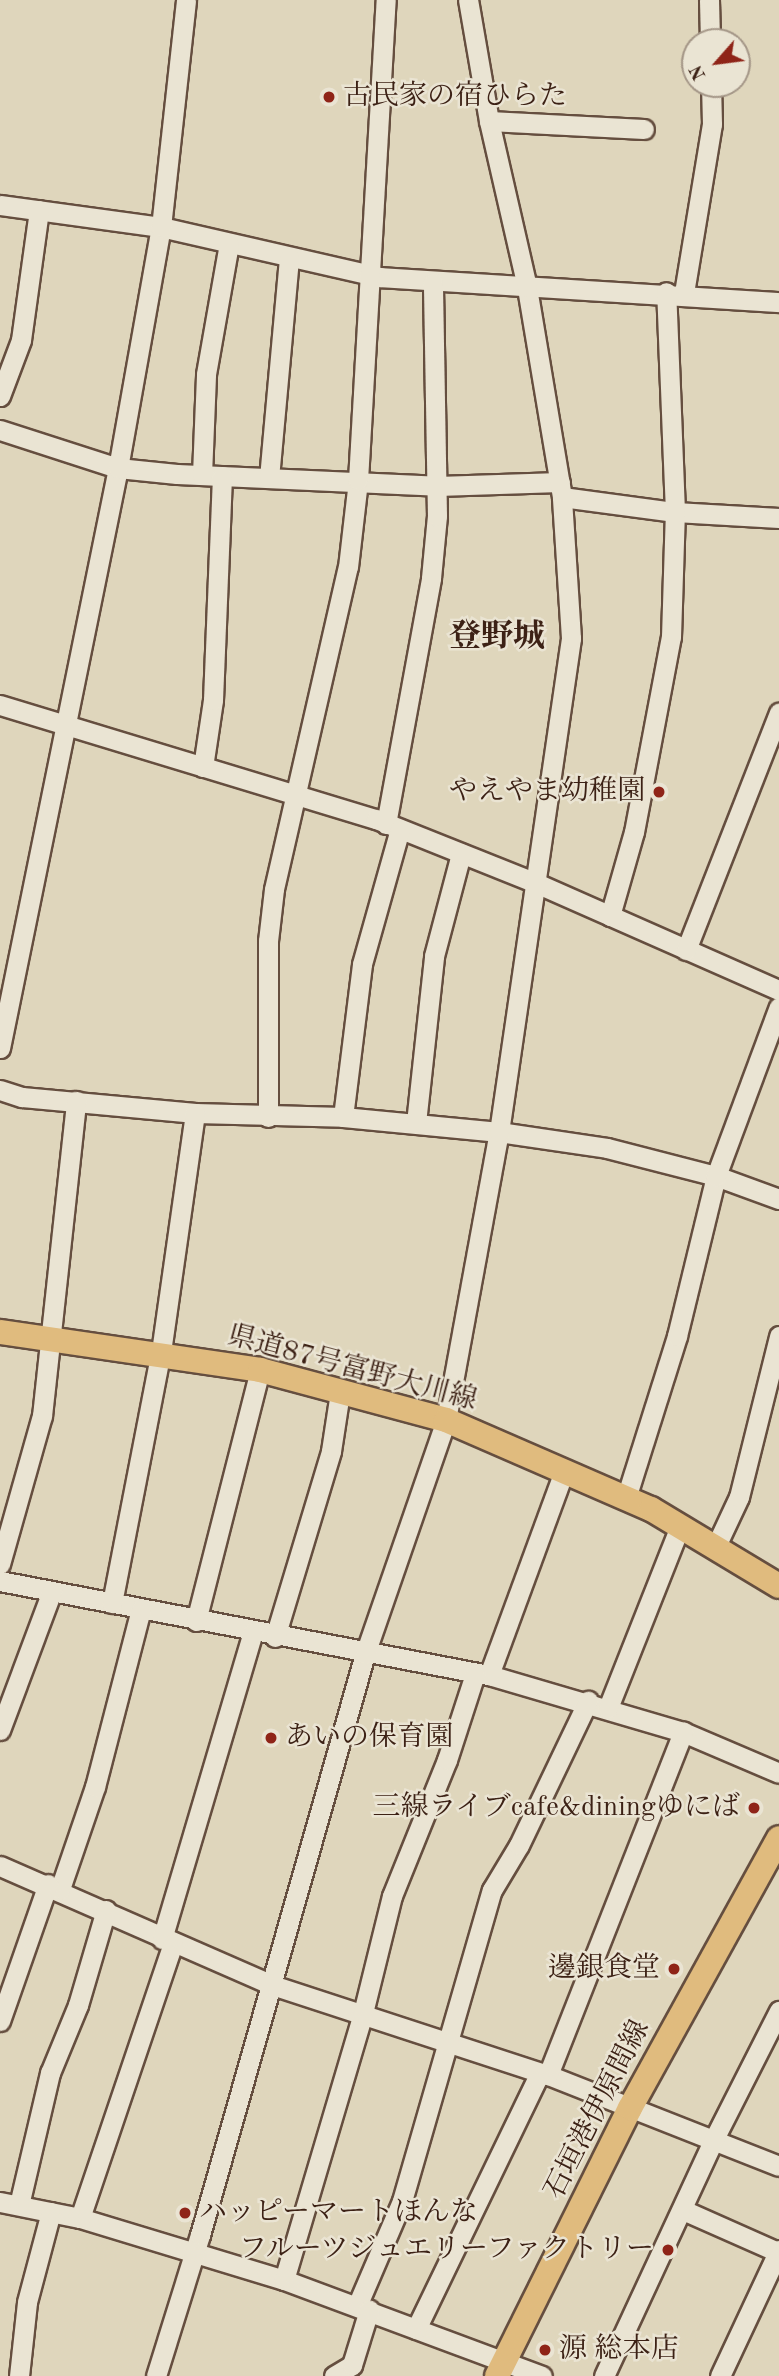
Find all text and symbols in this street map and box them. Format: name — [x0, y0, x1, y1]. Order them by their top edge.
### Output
north arrow — [681, 28, 751, 98]
text: N — [687, 61, 711, 83]
place label: 古民家の宿ひらた — [343, 80, 567, 114]
marker: 古民家の宿ひらた — [321, 89, 337, 105]
district label: 登野城 — [449, 619, 545, 657]
place label: やえやま幼稚園 — [449, 775, 645, 809]
marker: やえやま幼稚園 — [651, 784, 667, 800]
street label: 県道87号富野大川線 — [224, 1320, 480, 1418]
place label: あいの保育園 — [285, 1721, 453, 1755]
marker: あいの保育園 — [263, 1730, 279, 1746]
place label: 三線ライブcafe&diningゆにば — [371, 1791, 740, 1825]
marker: 三線ライブcafe&diningゆにば — [746, 1800, 762, 1816]
place label: 邊銀食堂 — [548, 1952, 660, 1986]
marker: 邊銀食堂 — [666, 1961, 682, 1977]
street label: 石垣港伊原間線 — [539, 2015, 657, 2205]
place label: ハッピーマートほんな — [199, 2196, 478, 2230]
marker: ハッピーマートほんな — [177, 2205, 193, 2221]
place label: フルーツジュエリーファクトリー — [234, 2233, 654, 2267]
marker: フルーツジュエリーファクトリー — [660, 2242, 676, 2258]
place label: 源 総本店 — [559, 2333, 679, 2367]
marker: 源 総本店 — [537, 2342, 553, 2358]

